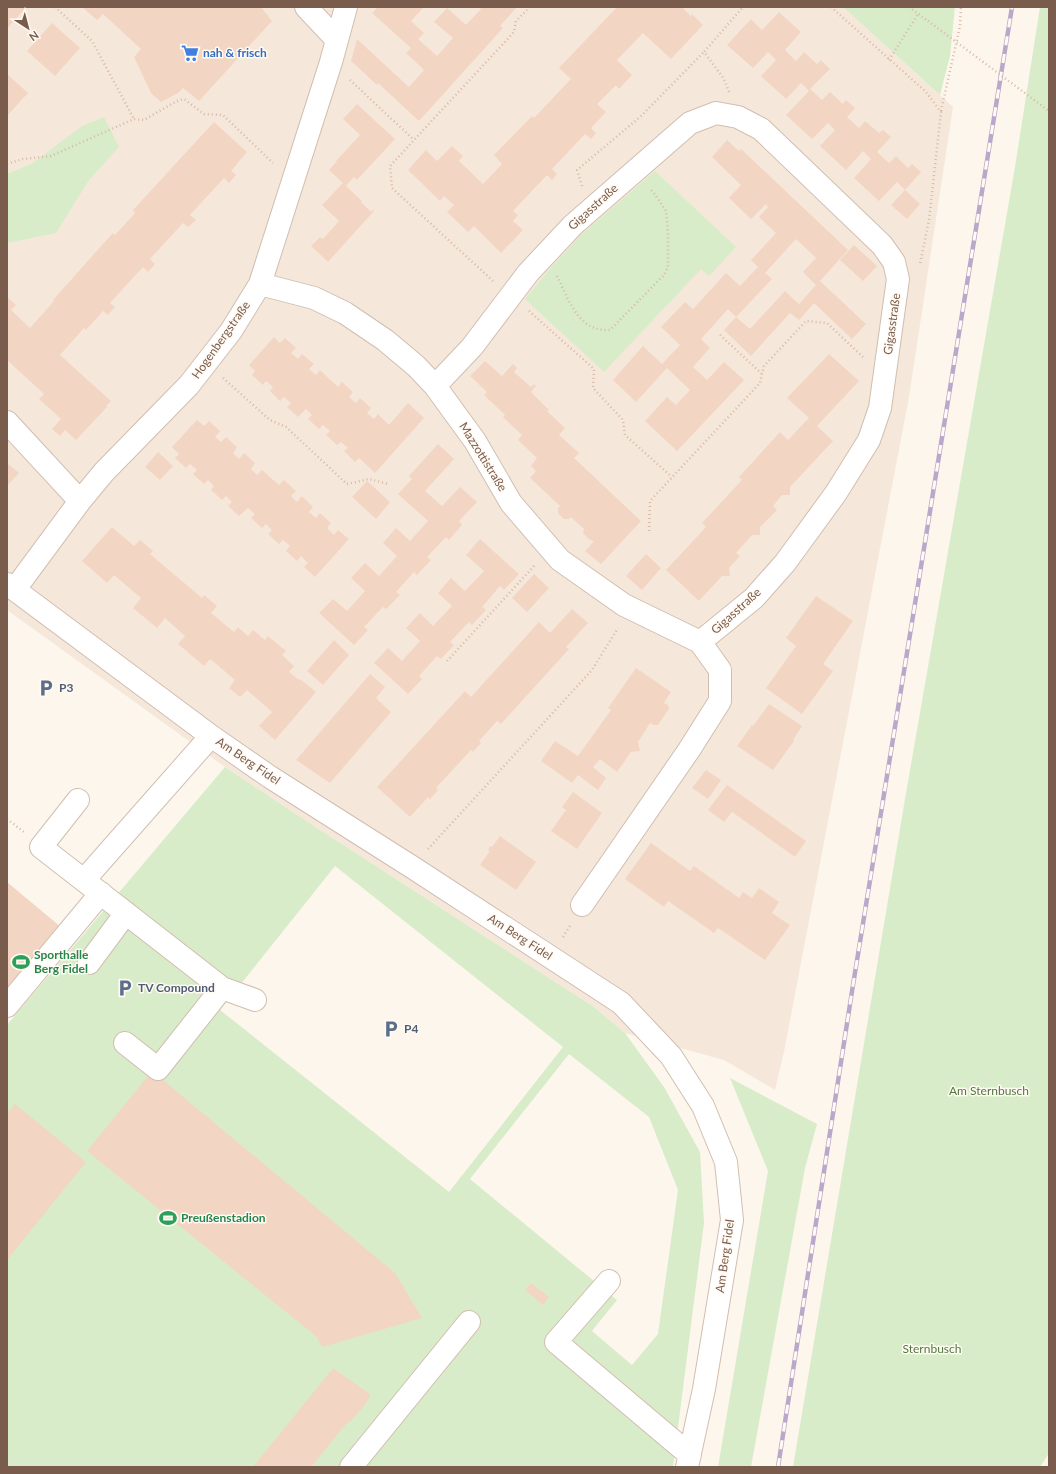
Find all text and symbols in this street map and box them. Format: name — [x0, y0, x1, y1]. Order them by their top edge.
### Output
north arrow — [8, 8, 48, 48]
text: N — [27, 29, 41, 44]
supermarket icon: nah & frisch — [180, 43, 200, 63]
place label: nah & frisch — [203, 45, 267, 60]
street label: Gigasstraße — [565, 180, 621, 233]
street label: Gigasstraße — [880, 292, 903, 356]
street label: Hogenbergstraße — [188, 298, 253, 381]
street label: Mazzottistraße — [456, 419, 511, 494]
street label: Gigasstraße — [708, 584, 764, 637]
parking icon: P3 — [36, 678, 56, 698]
place label: P3 — [59, 680, 73, 695]
street label: Am Berg Fidel — [213, 734, 283, 788]
street label: Am Berg Fidel — [485, 910, 555, 963]
place label: Sporthalle Berg Fidel — [34, 947, 89, 976]
sports icon: Sporthalle Berg Fidel — [11, 952, 31, 972]
parking icon: TV Compound — [115, 978, 135, 998]
place label: TV Compound — [138, 980, 215, 995]
parking icon: P4 — [381, 1019, 401, 1039]
place label: P4 — [404, 1021, 418, 1036]
park label: Am Sternbusch — [949, 1083, 1029, 1098]
sports icon: Preußenstadion — [158, 1208, 178, 1228]
place label: Preußenstadion — [181, 1210, 266, 1225]
street label: Am Berg Fidel — [712, 1218, 737, 1294]
park label: Sternbusch — [903, 1341, 961, 1356]

